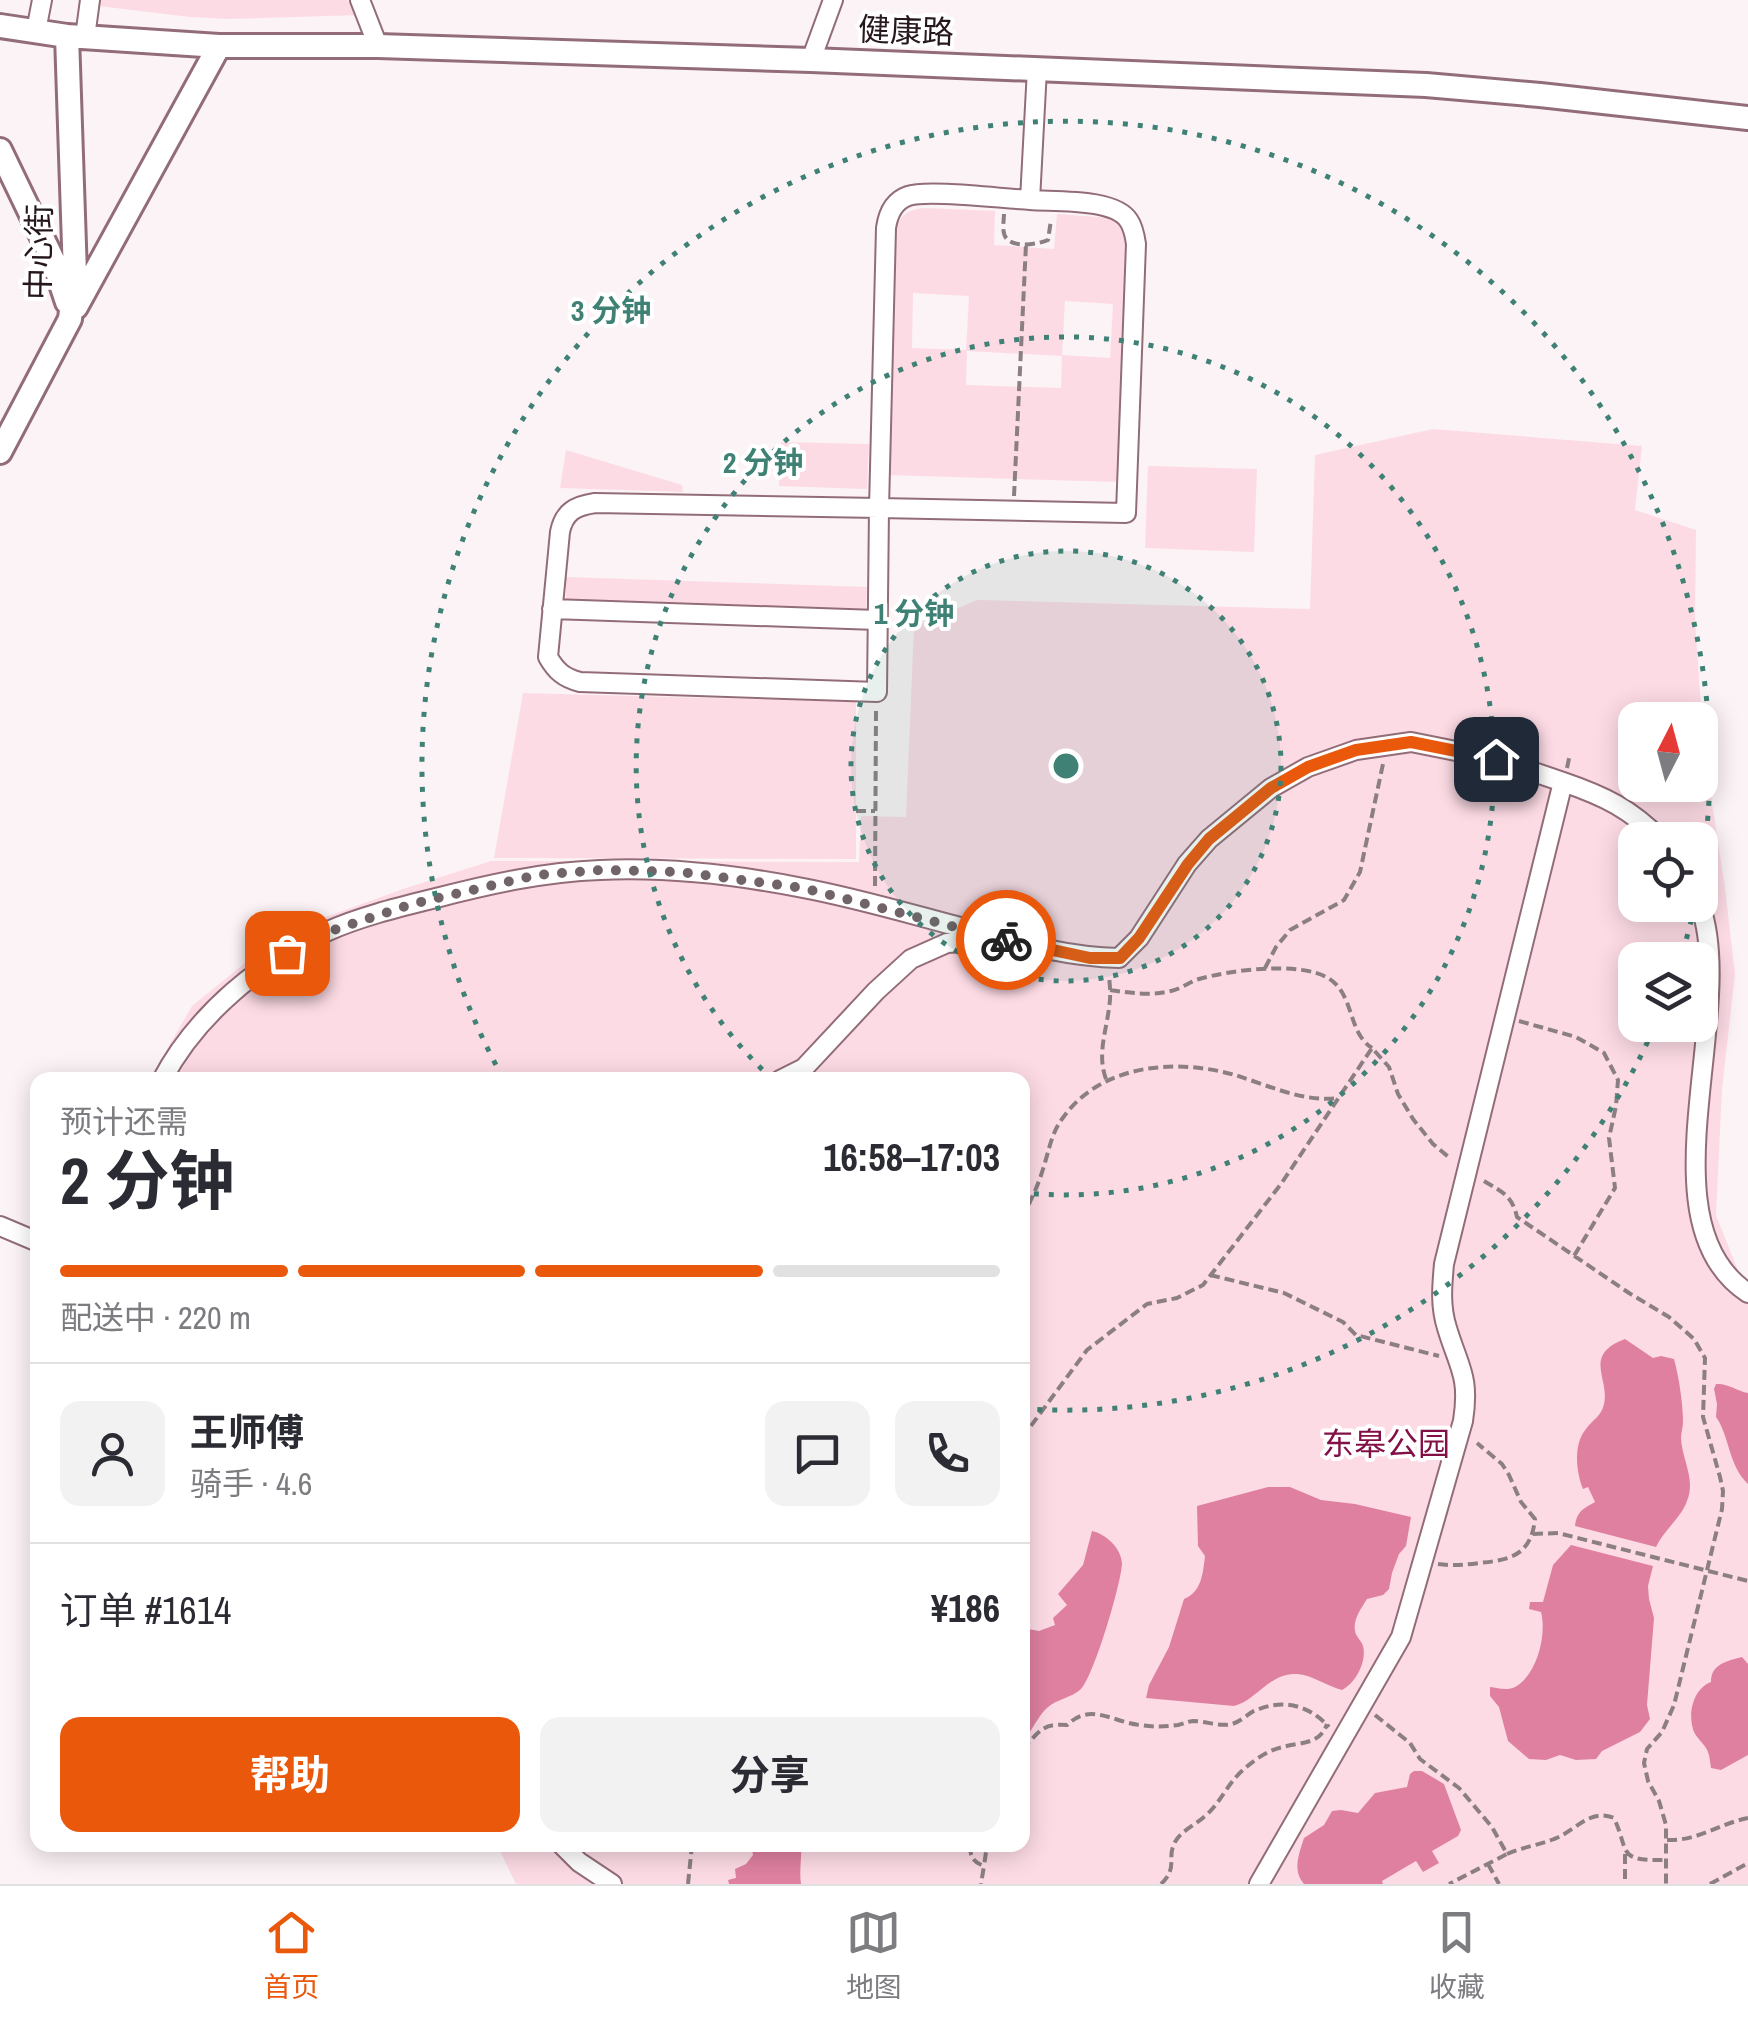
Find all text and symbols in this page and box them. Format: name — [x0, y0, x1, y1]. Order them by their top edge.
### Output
street label: 健康路 — [857, 7, 955, 54]
street label: 中心街 — [16, 204, 61, 300]
text: 3 分钟 — [571, 290, 651, 330]
text: 2 分钟 — [723, 442, 803, 482]
text: 1 分钟 — [874, 593, 954, 633]
north arrow — [1618, 702, 1718, 802]
map controls — [1618, 702, 1718, 1042]
pin — [1454, 717, 1539, 802]
icon: home — [1469, 732, 1524, 787]
centre of rings — [1048, 748, 1084, 784]
button: locate — [1618, 822, 1718, 922]
courier — [956, 890, 1056, 990]
pin — [245, 911, 330, 996]
icon: bike — [979, 913, 1034, 968]
icon: bag — [260, 926, 315, 981]
button: layers — [1618, 942, 1718, 1042]
text: 预计还需 — [60, 1100, 188, 1143]
text: 16:58–17:03 — [823, 1132, 1000, 1183]
text: 2 分钟 — [60, 1137, 234, 1224]
text: 配送中 · 220 m — [60, 1296, 251, 1339]
button: person — [60, 1401, 165, 1506]
button: chat — [765, 1401, 870, 1506]
button: phone — [895, 1401, 1000, 1506]
text: 王师傅 — [190, 1407, 304, 1458]
park label: 东皋公园 — [1322, 1422, 1450, 1465]
text: 骑手 · 4.6 — [190, 1462, 312, 1505]
text: ¥186 — [931, 1583, 1000, 1634]
text: 订单 #1614 — [60, 1585, 231, 1636]
button: 帮助 — [60, 1717, 520, 1832]
button: 分享 — [540, 1717, 1000, 1832]
tab: 首页 — [263, 1905, 319, 2006]
tab: 地图 — [846, 1905, 902, 2006]
tab: 收藏 — [1429, 1905, 1485, 2006]

